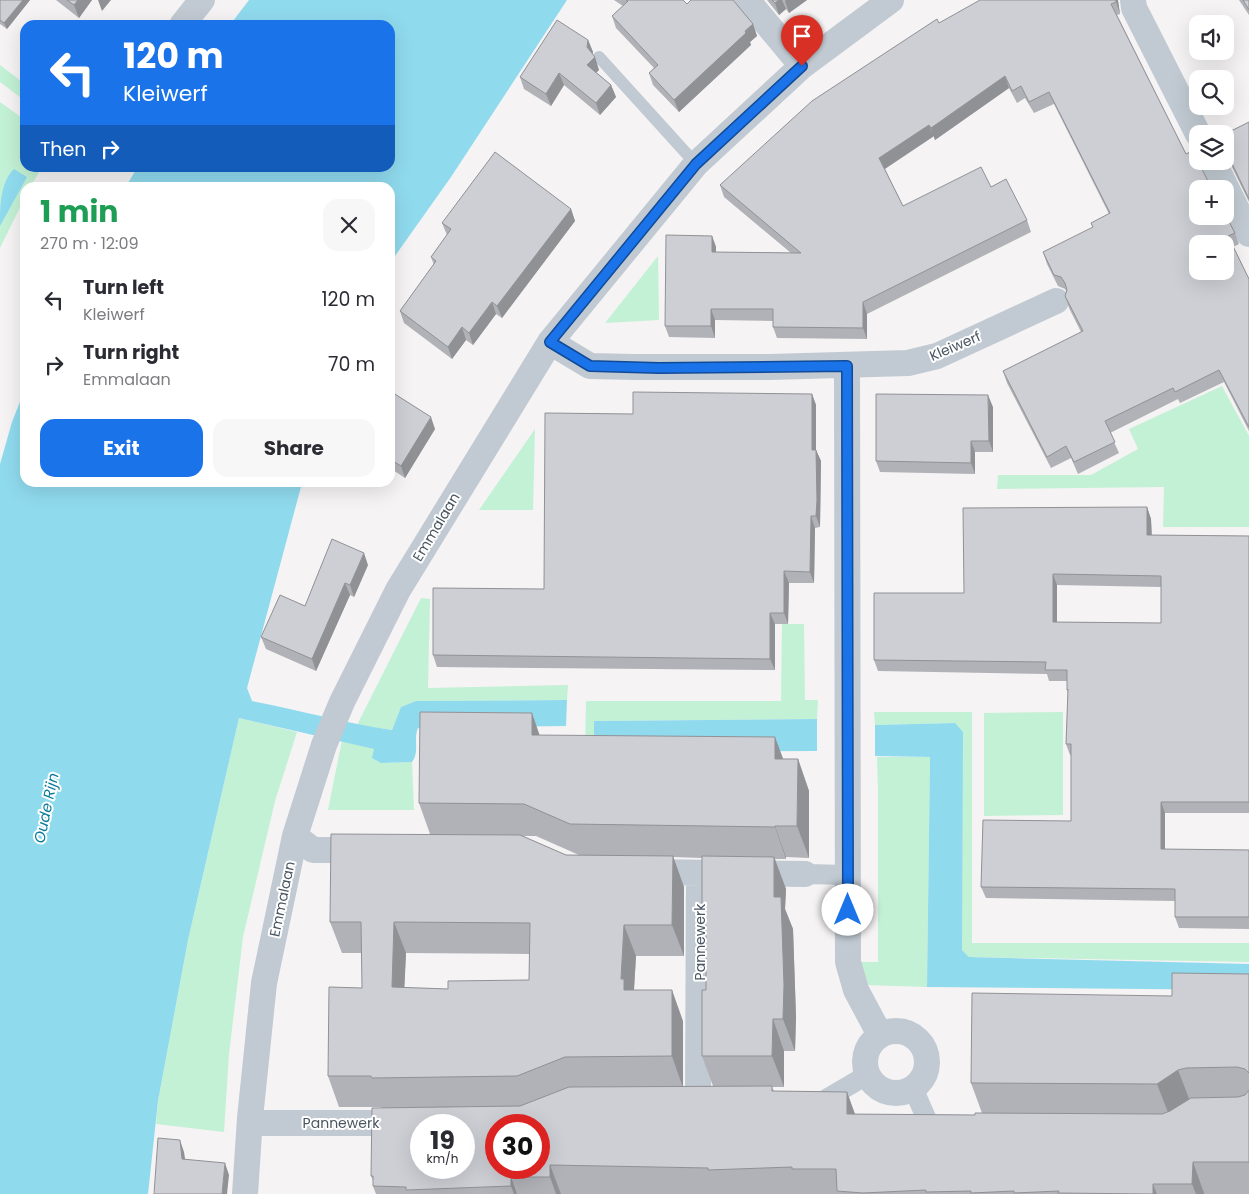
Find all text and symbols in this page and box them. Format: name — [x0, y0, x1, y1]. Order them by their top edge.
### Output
pin — [781, 15, 823, 66]
map controls — [1189, 15, 1234, 280]
button: sound — [1189, 15, 1234, 60]
icon: arrive — [788, 22, 816, 50]
text: 120 m — [123, 31, 223, 80]
icon: left — [40, 40, 105, 105]
button: search — [1189, 70, 1234, 115]
text: Kleiwerf — [123, 78, 208, 109]
button: layers — [1189, 125, 1234, 170]
icon: right — [96, 135, 124, 163]
text: Then — [40, 136, 86, 163]
button: + — [1189, 180, 1234, 225]
text: 1 min — [40, 190, 118, 233]
button: close — [323, 199, 375, 251]
text: 270 m · 12:09 — [40, 232, 139, 255]
button: − — [1189, 235, 1234, 280]
text: Turn left — [83, 274, 164, 301]
icon: left — [40, 286, 68, 314]
text: 120 m — [321, 286, 375, 313]
text: Kleiwerf — [83, 303, 145, 326]
street label: Kleiwerf — [926, 326, 984, 366]
text: Turn right — [83, 339, 179, 366]
icon: right — [40, 351, 68, 379]
text: 70 m — [328, 351, 375, 378]
text: Emmalaan — [83, 368, 171, 391]
button: Exit — [40, 419, 203, 477]
button: Share — [213, 419, 375, 477]
street label: Emmalaan — [408, 489, 464, 565]
water label: Oude Rijn — [28, 771, 64, 845]
street label: Emmalaan — [264, 859, 300, 939]
position arrow — [821, 883, 873, 935]
street label: Pannewerk — [690, 903, 710, 980]
street label: Pannewerk — [303, 1113, 380, 1133]
speed limit sign: 30 — [485, 1114, 550, 1179]
text: 19 — [430, 1123, 455, 1158]
text: km/h — [427, 1150, 458, 1167]

